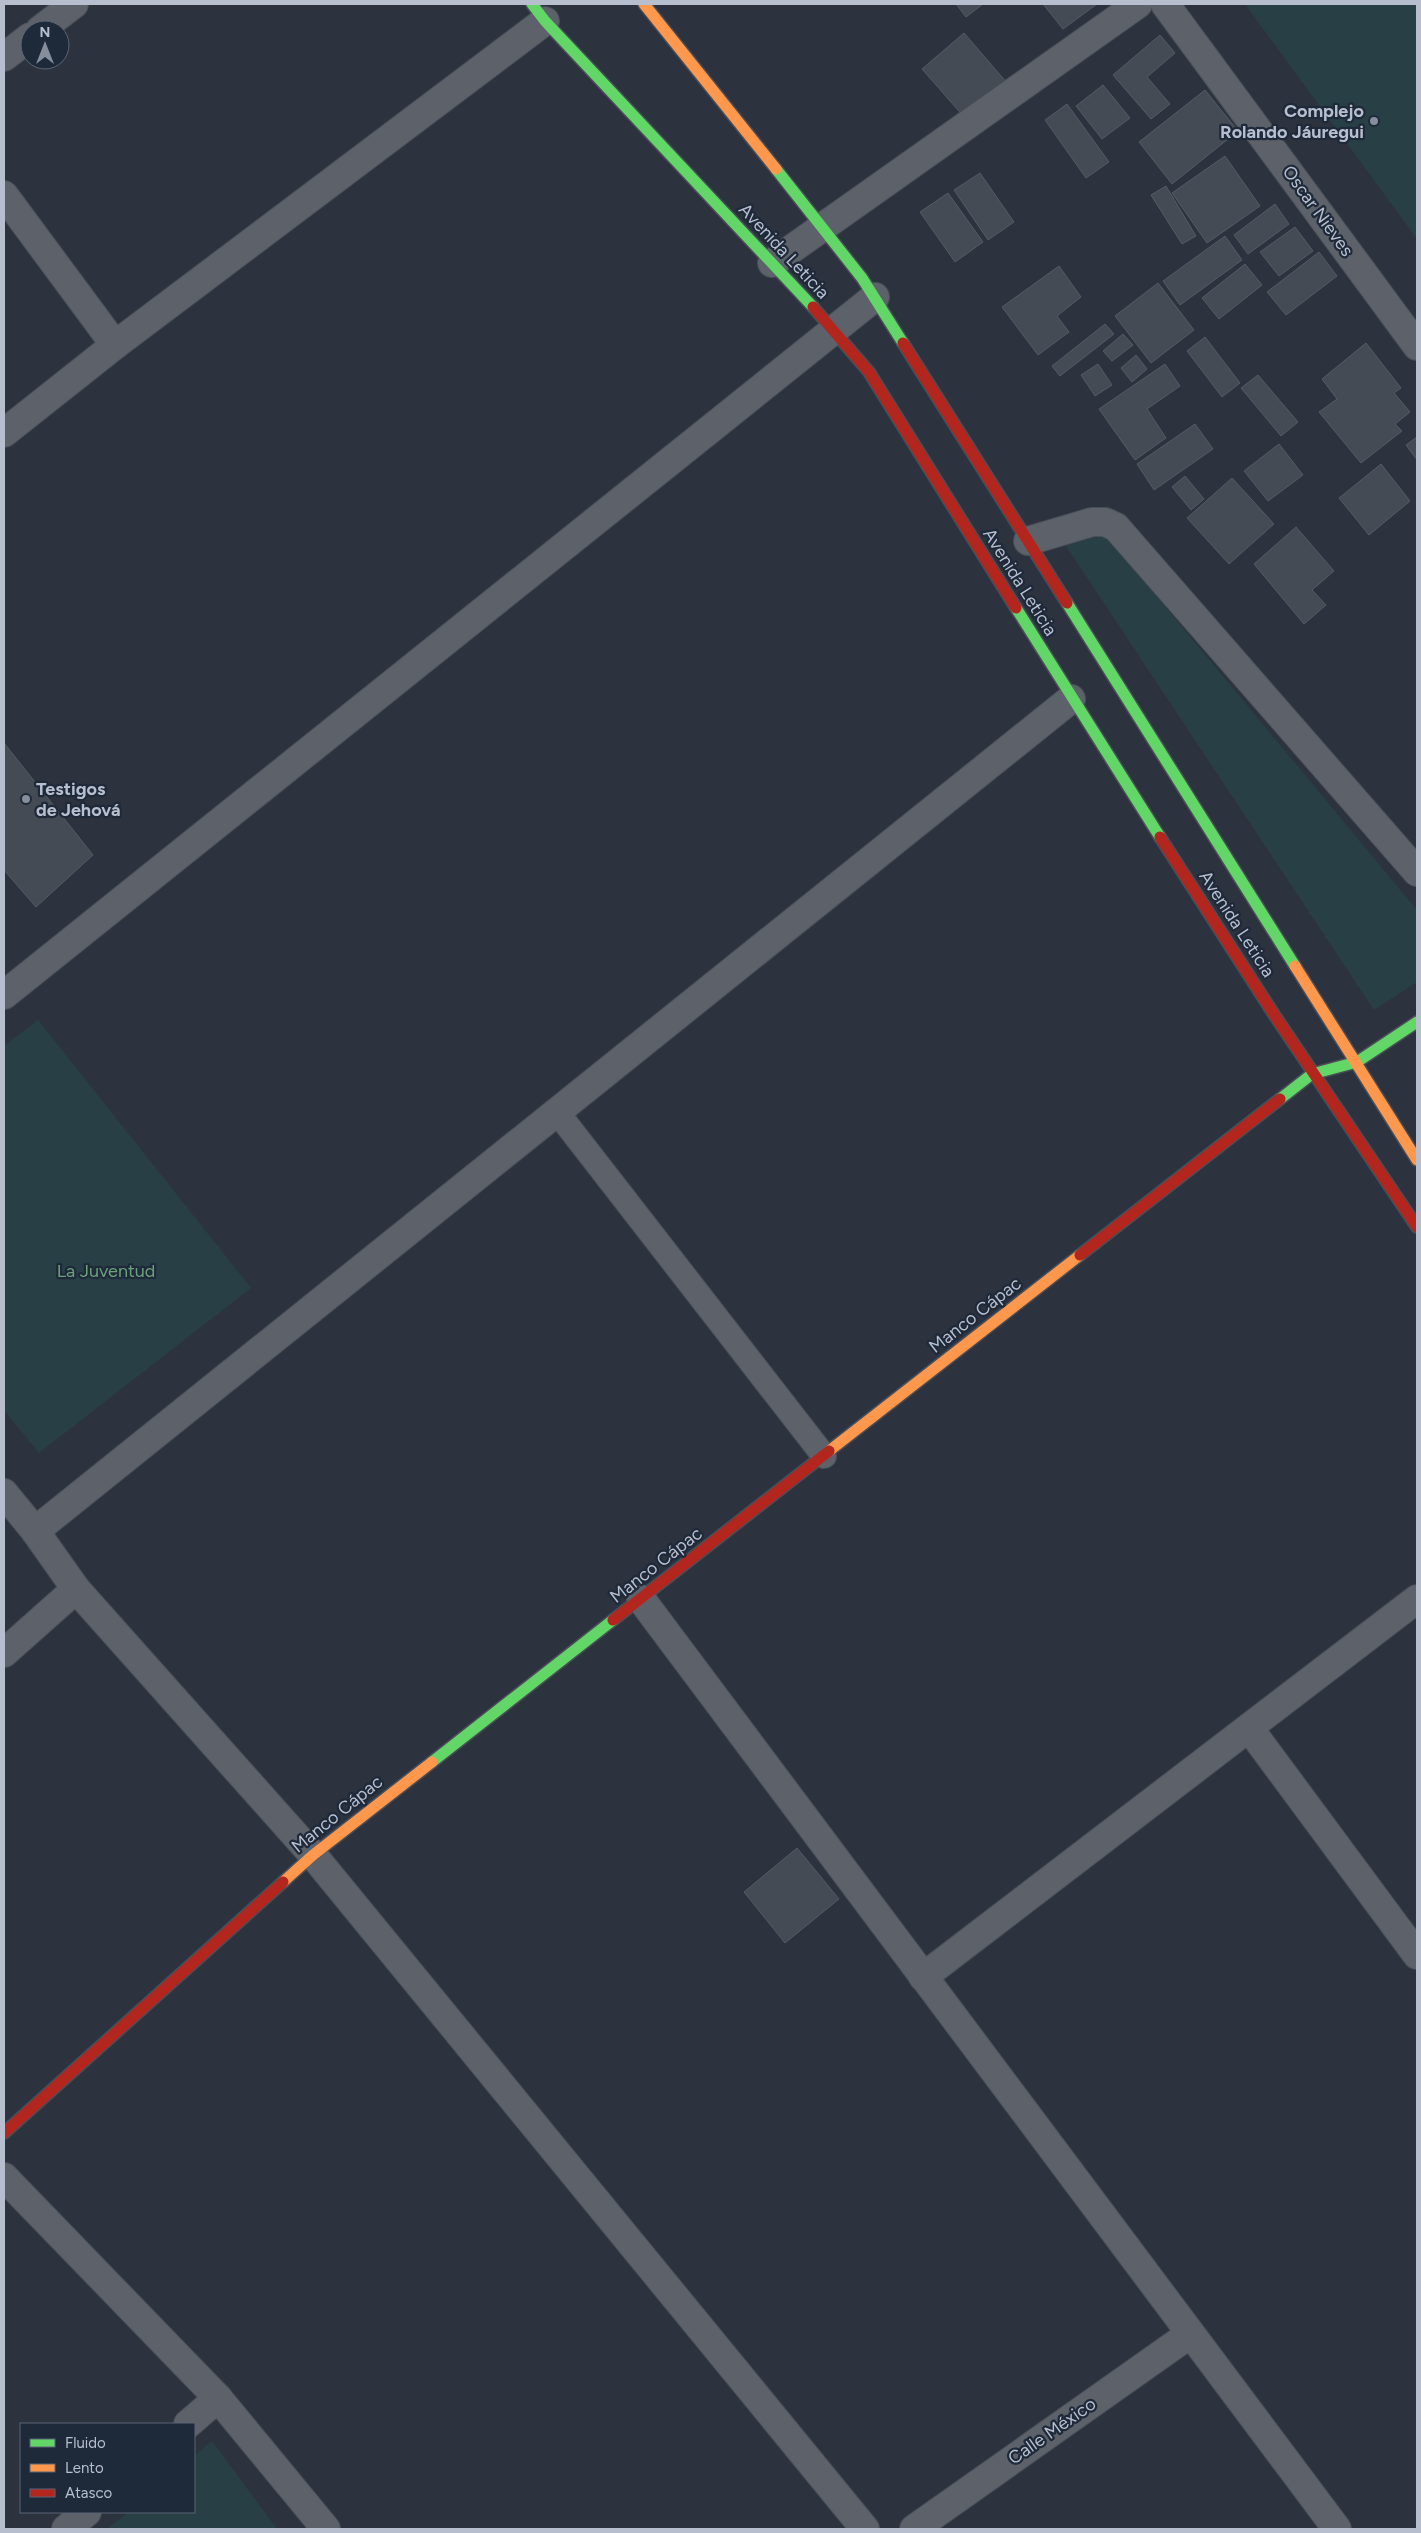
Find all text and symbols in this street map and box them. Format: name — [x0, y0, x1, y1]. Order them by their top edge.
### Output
north arrow — [20, 20, 70, 70]
text: N — [40, 24, 50, 41]
place label: Complejo Rolando Jáuregui — [1220, 100, 1364, 143]
marker: Complejo Rolando Jáuregui — [1368, 115, 1380, 127]
street label: Oscar Nieves — [1278, 161, 1358, 261]
street label: Avenida Leticia — [734, 199, 834, 303]
street label: Avenida Leticia — [978, 524, 1062, 640]
place label: Testigos de Jehová — [36, 778, 120, 821]
marker: Testigos de Jehová — [20, 793, 32, 805]
street label: Avenida Leticia — [1194, 867, 1280, 981]
park label: La Juventud — [57, 1260, 155, 1282]
street label: Manco Cápac — [925, 1272, 1026, 1358]
street label: Manco Cápac — [606, 1522, 707, 1608]
street label: Manco Cápac — [287, 1770, 387, 1857]
street label: Calle México — [1004, 2393, 1100, 2469]
legend — [20, 2423, 195, 2513]
text: Fluido — [65, 2434, 106, 2452]
text: Lento — [65, 2459, 104, 2477]
text: Atasco — [65, 2484, 113, 2502]

